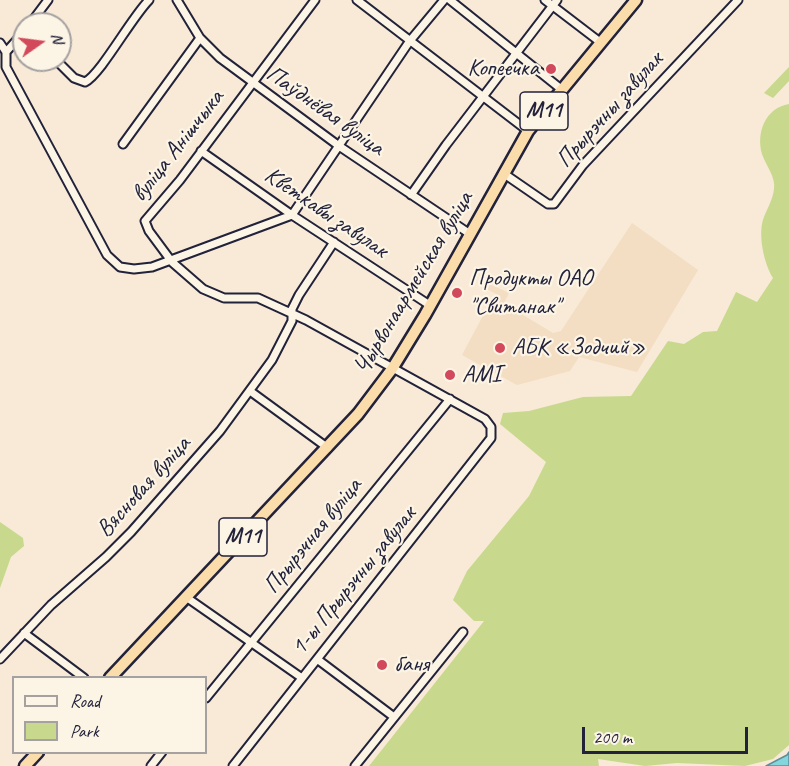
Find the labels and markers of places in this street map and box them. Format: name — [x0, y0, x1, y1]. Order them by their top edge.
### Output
place label: Копеечка — [468, 55, 539, 83]
marker: Копеечка — [544, 62, 558, 76]
place label: Продукты ОАО "Свитанак" — [469, 265, 592, 321]
marker: Продукты ОАО "Свитанак" — [450, 286, 464, 300]
place label: АБК «Зодчий» — [512, 334, 645, 362]
marker: АБК «Зодчий» — [493, 341, 507, 355]
place label: AMI — [462, 361, 501, 389]
marker: AMI — [443, 368, 457, 382]
place label: баня — [394, 651, 429, 679]
marker: баня — [375, 658, 389, 672]

